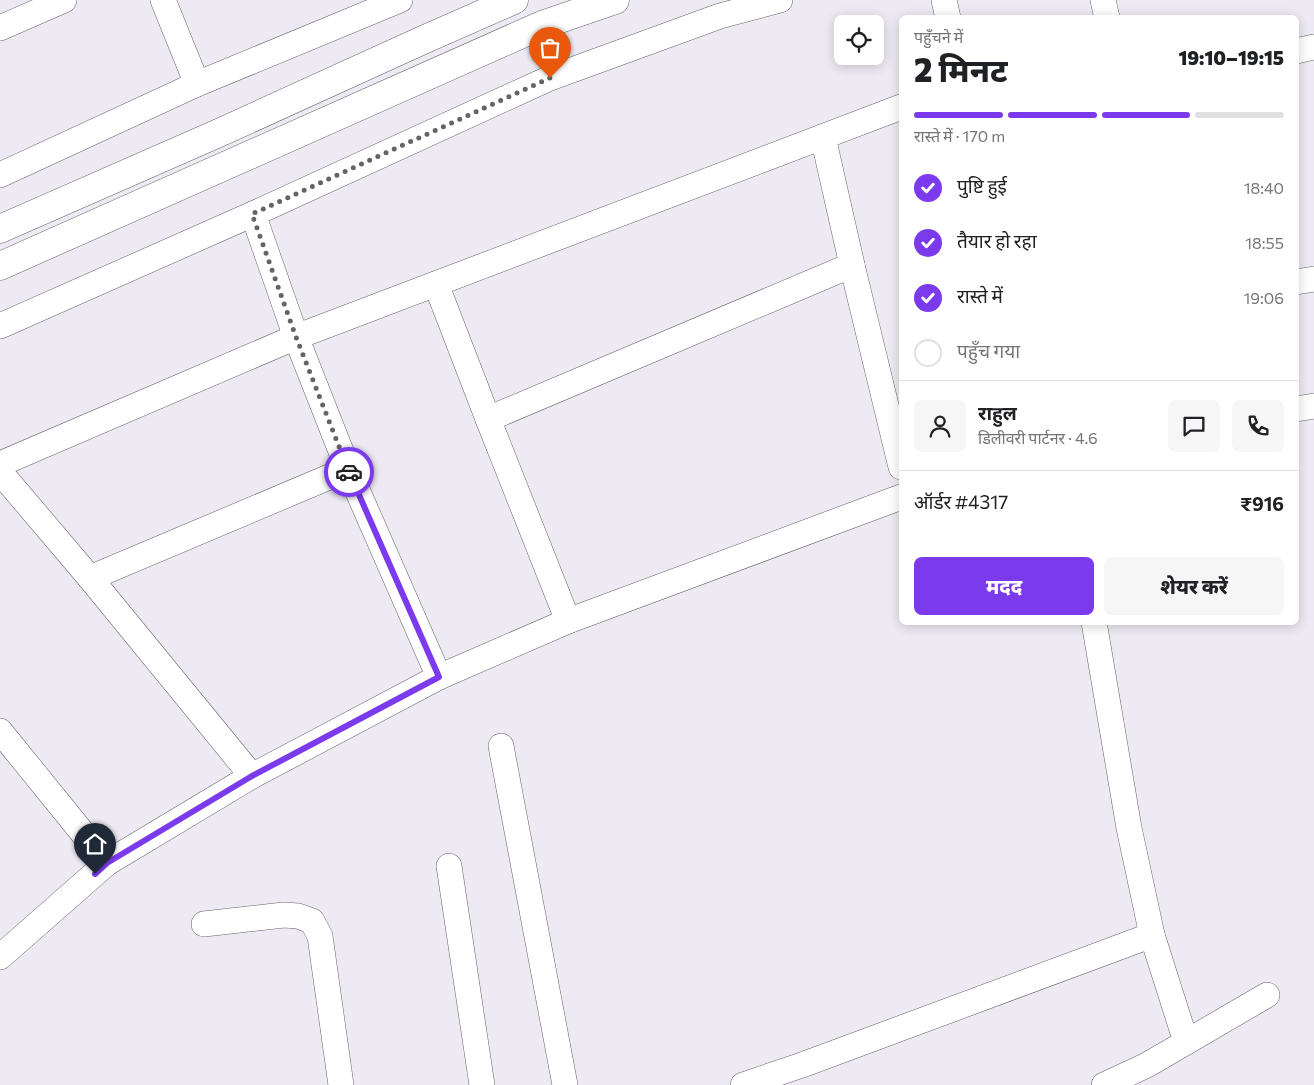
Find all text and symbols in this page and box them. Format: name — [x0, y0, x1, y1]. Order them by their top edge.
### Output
map controls — [834, 15, 884, 65]
button: locate — [834, 15, 884, 65]
pin — [529, 27, 571, 78]
text: पहुँचने में — [914, 27, 963, 46]
icon: bag — [536, 34, 564, 62]
text: 19:10–19:15 — [1178, 46, 1284, 69]
text: 2 मिनट — [914, 49, 1007, 89]
text: रास्ते में · 170 m — [914, 126, 1005, 145]
icon: check — [914, 174, 942, 202]
text: पुष्टि हुई — [957, 174, 1007, 197]
text: 18:40 — [1244, 178, 1284, 197]
icon: check — [914, 229, 942, 257]
text: तैयार हो रहा — [957, 229, 1037, 252]
text: 18:55 — [1245, 233, 1284, 252]
icon: check — [914, 284, 942, 312]
text: रास्ते में — [957, 284, 1003, 307]
text: 19:06 — [1244, 288, 1284, 307]
text: पहुँच गया — [957, 339, 1020, 362]
button: person — [914, 400, 966, 452]
button: chat — [1168, 400, 1220, 452]
button: phone — [1232, 400, 1284, 452]
text: राहुल — [978, 401, 1017, 424]
text: डिलीवरी पार्टनर · 4.6 — [978, 428, 1098, 447]
courier — [324, 447, 374, 497]
icon: car — [335, 458, 363, 486]
text: ऑर्डर #4317 — [914, 490, 1008, 513]
text: ₹916 — [1240, 492, 1284, 515]
button: मदद — [914, 557, 1094, 615]
button: शेयर करें — [1104, 557, 1284, 615]
pin — [74, 823, 116, 874]
icon: home — [81, 830, 109, 858]

